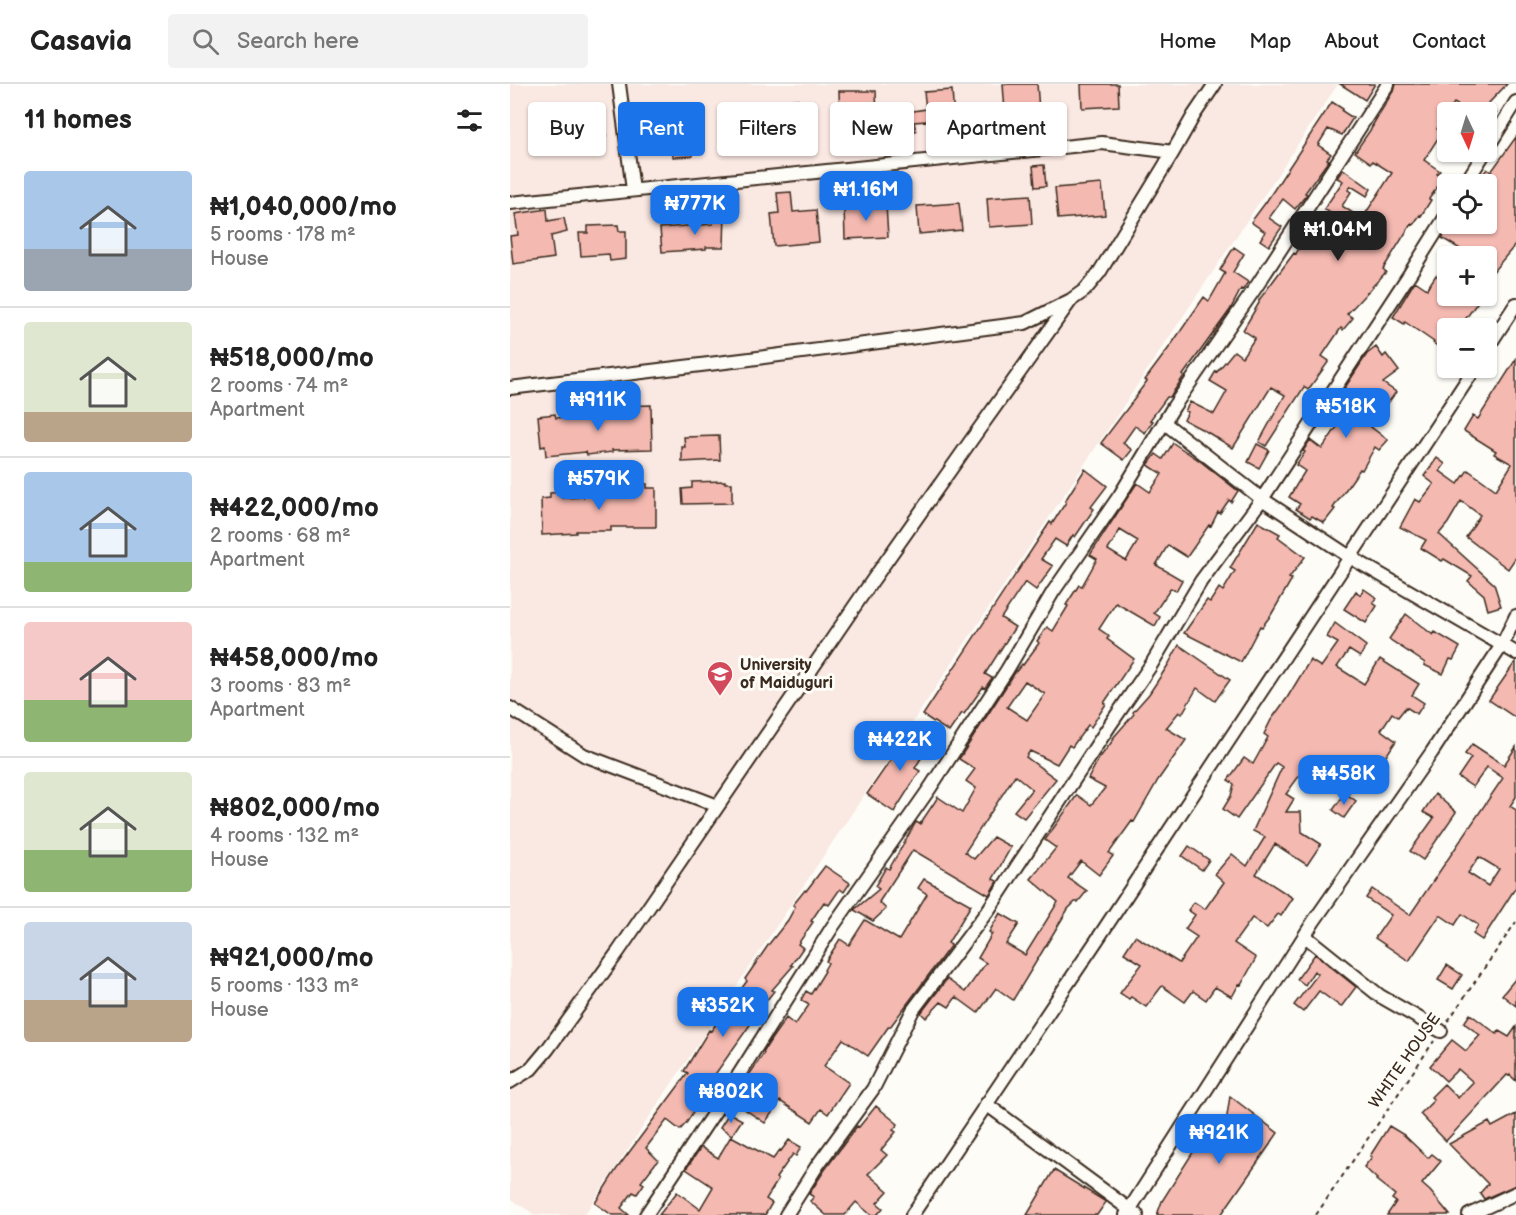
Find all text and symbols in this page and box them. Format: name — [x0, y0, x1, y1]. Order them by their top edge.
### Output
search box — [168, 14, 588, 68]
text: Casavia — [30, 25, 132, 58]
icon: search — [189, 25, 222, 58]
text: Search here — [237, 28, 359, 55]
text: Home — [1159, 29, 1216, 54]
text: Map — [1249, 29, 1291, 54]
text: About — [1324, 29, 1379, 54]
text: Contact — [1412, 29, 1486, 54]
chip: Buy — [528, 102, 606, 156]
chip: Rent — [618, 102, 705, 156]
chip: Filters — [717, 102, 818, 156]
chip: New — [830, 102, 914, 156]
chip: Apartment — [926, 102, 1067, 156]
north arrow — [1437, 102, 1497, 162]
map controls — [1437, 102, 1497, 378]
icon: filters — [453, 104, 486, 137]
text: 11 homes — [24, 105, 132, 136]
pin: ₦1.16M — [817, 171, 915, 222]
button: locate — [1437, 174, 1497, 234]
text: ₦1.16M — [833, 178, 899, 202]
pin: ₦777K — [653, 185, 737, 236]
text: ₦1,040,000/mo — [210, 192, 397, 223]
text: ₦777K — [664, 192, 726, 216]
icon: home — [72, 195, 144, 267]
pin: ₦1.04M — [1289, 211, 1387, 262]
text: ₦1.04M — [1304, 218, 1372, 242]
text: 5 rooms · 178 m² — [210, 223, 356, 247]
button: + — [1437, 246, 1497, 306]
text: House — [210, 247, 269, 271]
button: − — [1437, 318, 1497, 378]
text: ₦518,000/mo — [210, 343, 374, 374]
icon: home — [72, 346, 144, 418]
text: 2 rooms · 74 m² — [210, 374, 348, 398]
pin: ₦911K — [556, 381, 640, 432]
text: ₦911K — [570, 388, 626, 412]
pin: ₦518K — [1304, 388, 1388, 439]
text: ₦518K — [1316, 395, 1376, 419]
text: Apartment — [210, 398, 305, 422]
pin: ₦579K — [557, 460, 641, 511]
text: ₦579K — [568, 467, 630, 491]
text: ₦422,000/mo — [210, 493, 379, 524]
icon: home — [72, 496, 144, 568]
text: 2 rooms · 68 m² — [210, 524, 351, 548]
text: Apartment — [210, 548, 305, 572]
text: ₦458,000/mo — [210, 643, 378, 674]
icon: home — [72, 646, 144, 718]
place label: University of Maiduguri — [740, 656, 833, 693]
school or university icon: University of Maiduguri — [705, 659, 735, 697]
text: 3 rooms · 83 m² — [210, 674, 351, 698]
text: Apartment — [210, 698, 305, 722]
pin: ₦422K — [858, 721, 942, 772]
text: ₦422K — [868, 728, 932, 752]
pin: ₦458K — [1302, 755, 1386, 806]
text: ₦458K — [1312, 762, 1376, 786]
text: ₦802,000/mo — [210, 793, 380, 824]
icon: home — [72, 796, 144, 868]
text: 4 rooms · 132 m² — [210, 824, 359, 848]
text: House — [210, 848, 269, 872]
text: ₦921,000/mo — [210, 943, 374, 974]
icon: home — [72, 946, 144, 1018]
text: 5 rooms · 133 m² — [210, 974, 359, 998]
pin: ₦352K — [681, 987, 765, 1038]
text: ₦352K — [691, 994, 755, 1018]
text: House — [210, 998, 269, 1022]
street label: WHITE HOUSE — [1365, 1010, 1445, 1112]
pin: ₦802K — [689, 1073, 773, 1124]
text: ₦802K — [699, 1080, 763, 1104]
pin: ₦921K — [1177, 1114, 1261, 1165]
text: ₦921K — [1189, 1121, 1249, 1145]

